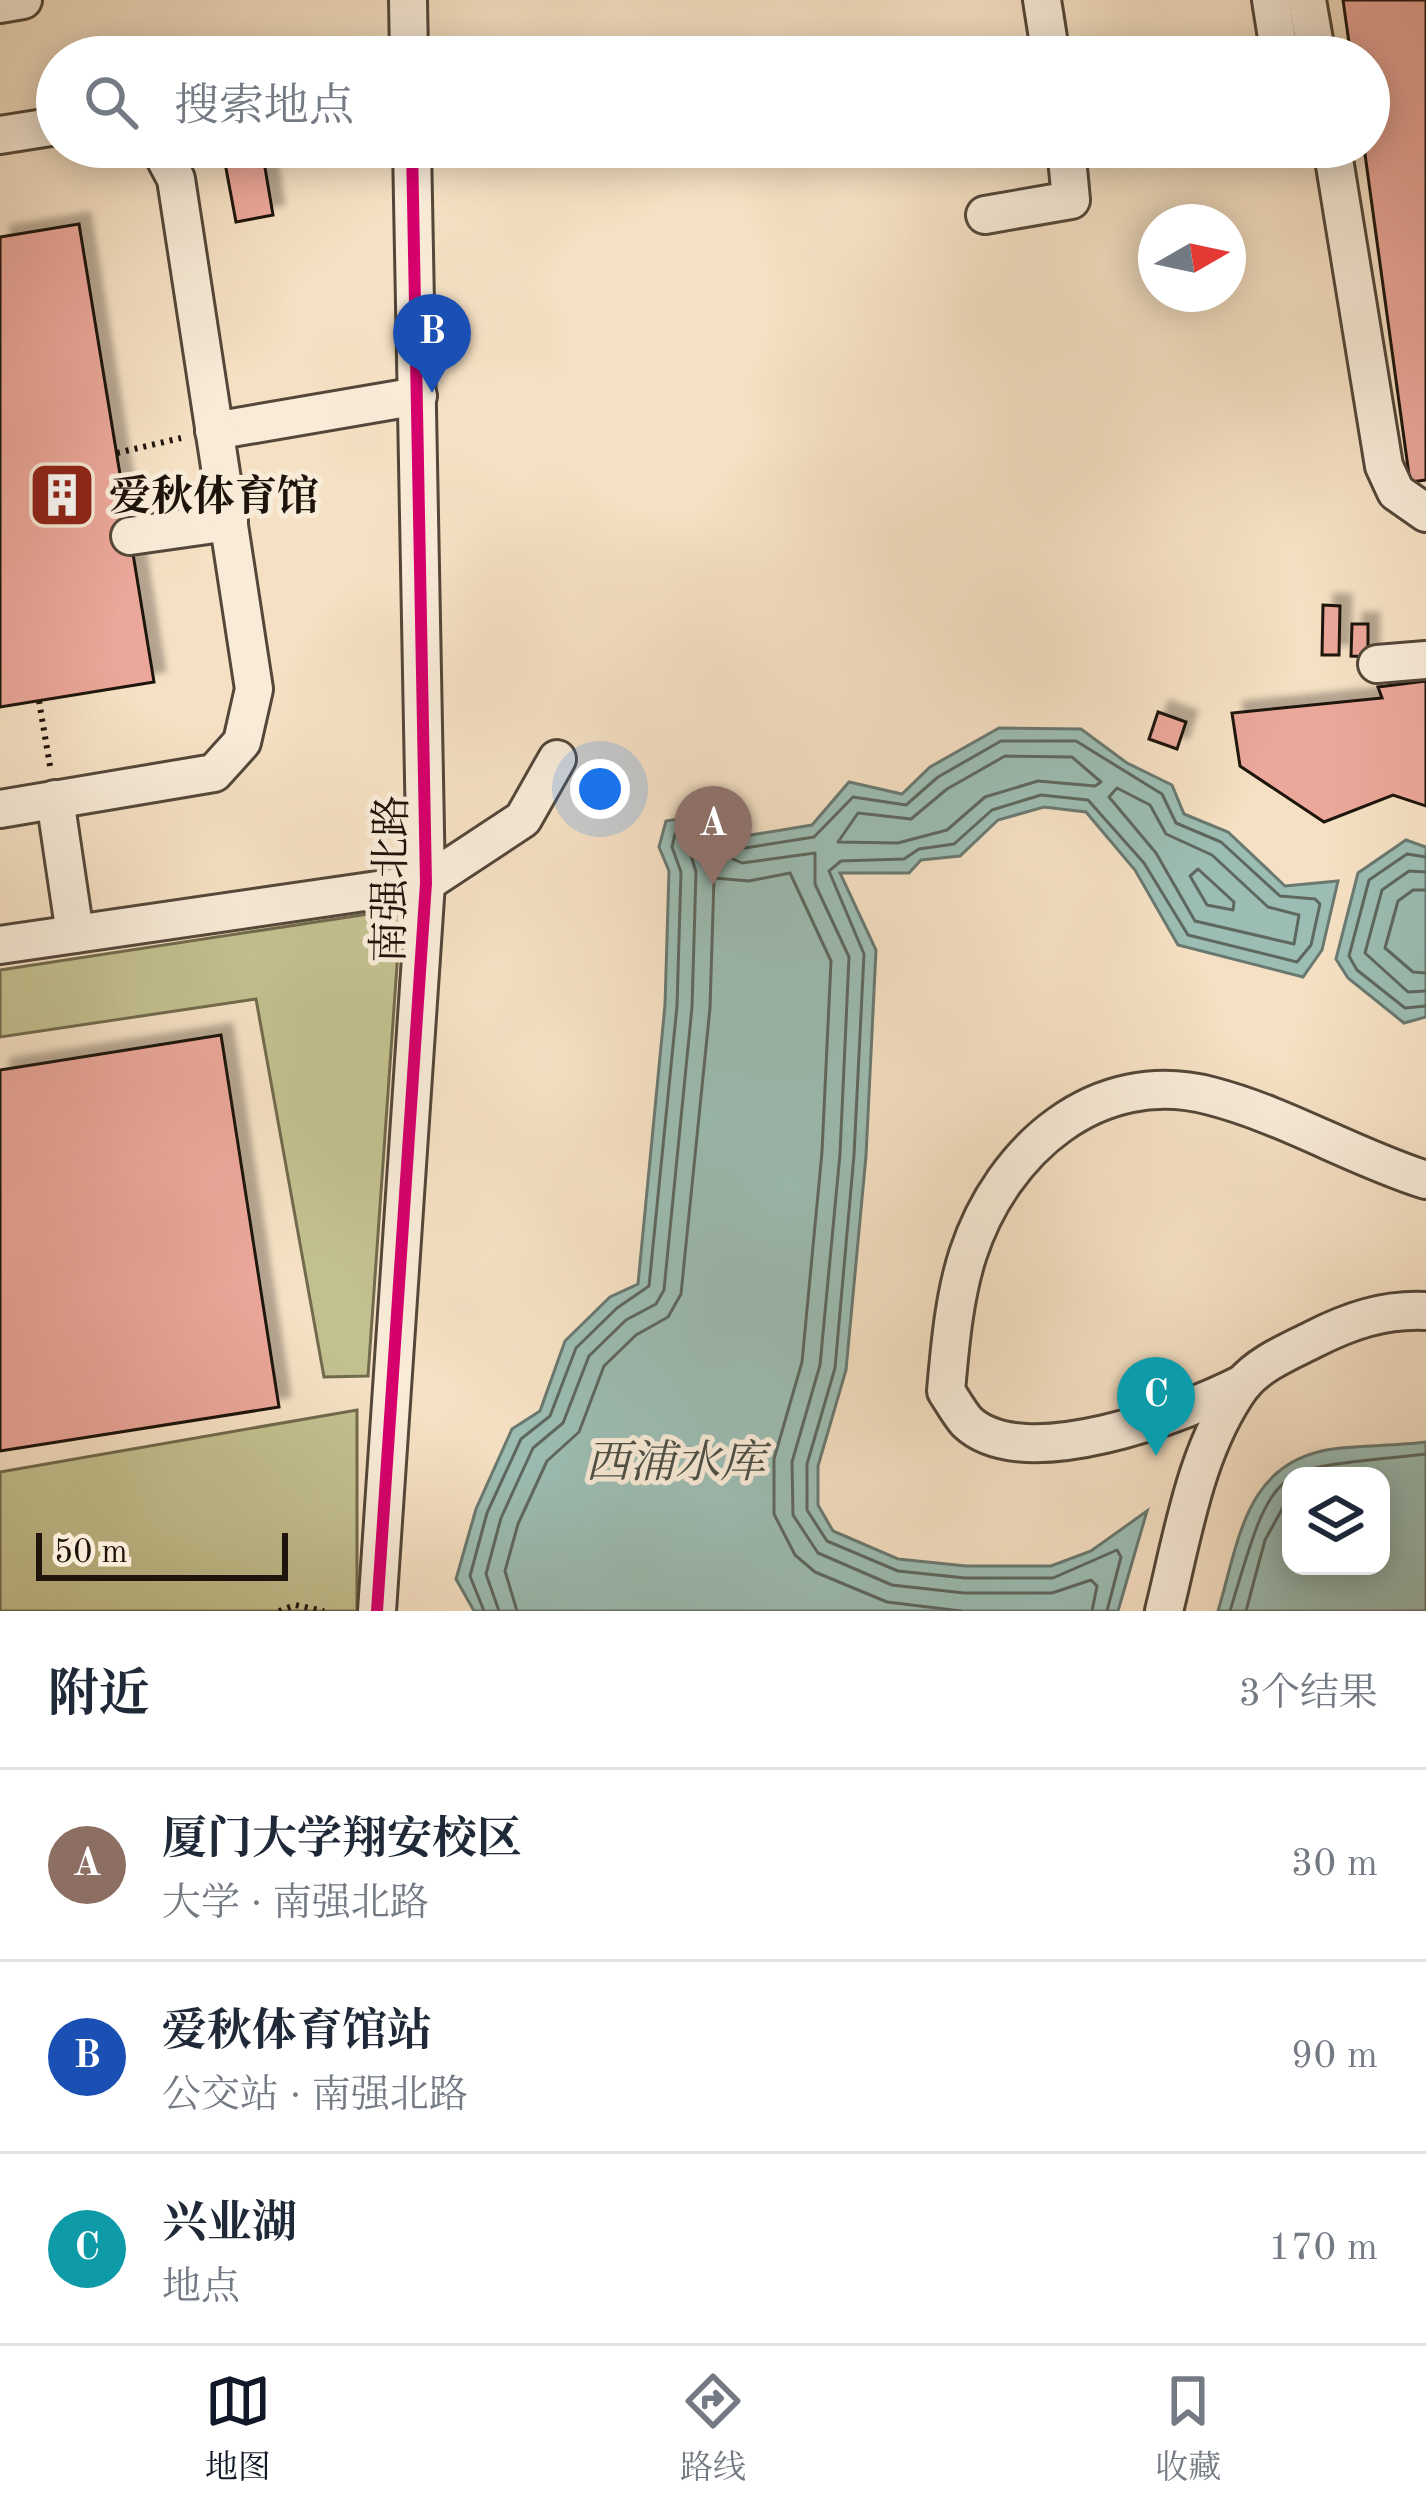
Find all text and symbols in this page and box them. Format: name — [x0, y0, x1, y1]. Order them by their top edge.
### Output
search box — [36, 36, 1390, 168]
icon: search — [78, 69, 144, 135]
text: 搜索地点 — [174, 86, 354, 131]
north arrow — [1138, 204, 1246, 312]
pin: B — [393, 294, 471, 393]
building icon: 爱秋体育馆 — [27, 460, 97, 530]
place label: 爱秋体育馆 — [109, 473, 319, 520]
your location — [570, 759, 630, 819]
pin: A — [674, 786, 752, 885]
street label: 南强北路 — [367, 795, 415, 963]
pin: C — [1117, 1357, 1195, 1456]
water label: 西浦水库 — [585, 1439, 772, 1488]
map controls — [1282, 1467, 1390, 1575]
button: layers — [1282, 1467, 1390, 1575]
scale bar — [36, 1527, 288, 1580]
text: 50 m — [54, 1537, 128, 1570]
text: 附近 — [48, 1671, 150, 1722]
text: 3个结果 — [1238, 1675, 1378, 1714]
text: 厦门大学翔安校区 — [162, 1819, 522, 1864]
text: A — [72, 1845, 102, 1884]
text: 30 m — [1291, 1845, 1378, 1884]
text: 大学 · 南强北路 — [162, 1885, 429, 1924]
text: 爱秋体育馆站 — [162, 2011, 432, 2056]
text: B — [73, 2037, 101, 2076]
text: 90 m — [1291, 2037, 1378, 2076]
text: 公交站 · 南强北路 — [162, 2077, 468, 2116]
text: 兴业湖 — [162, 2203, 297, 2248]
text: C — [74, 2229, 100, 2268]
text: 170 m — [1268, 2229, 1378, 2268]
text: 地点 — [162, 2269, 240, 2308]
tab: 地图 — [205, 2368, 271, 2490]
tab: 路线 — [680, 2368, 746, 2490]
tab: 收藏 — [1155, 2368, 1221, 2490]

